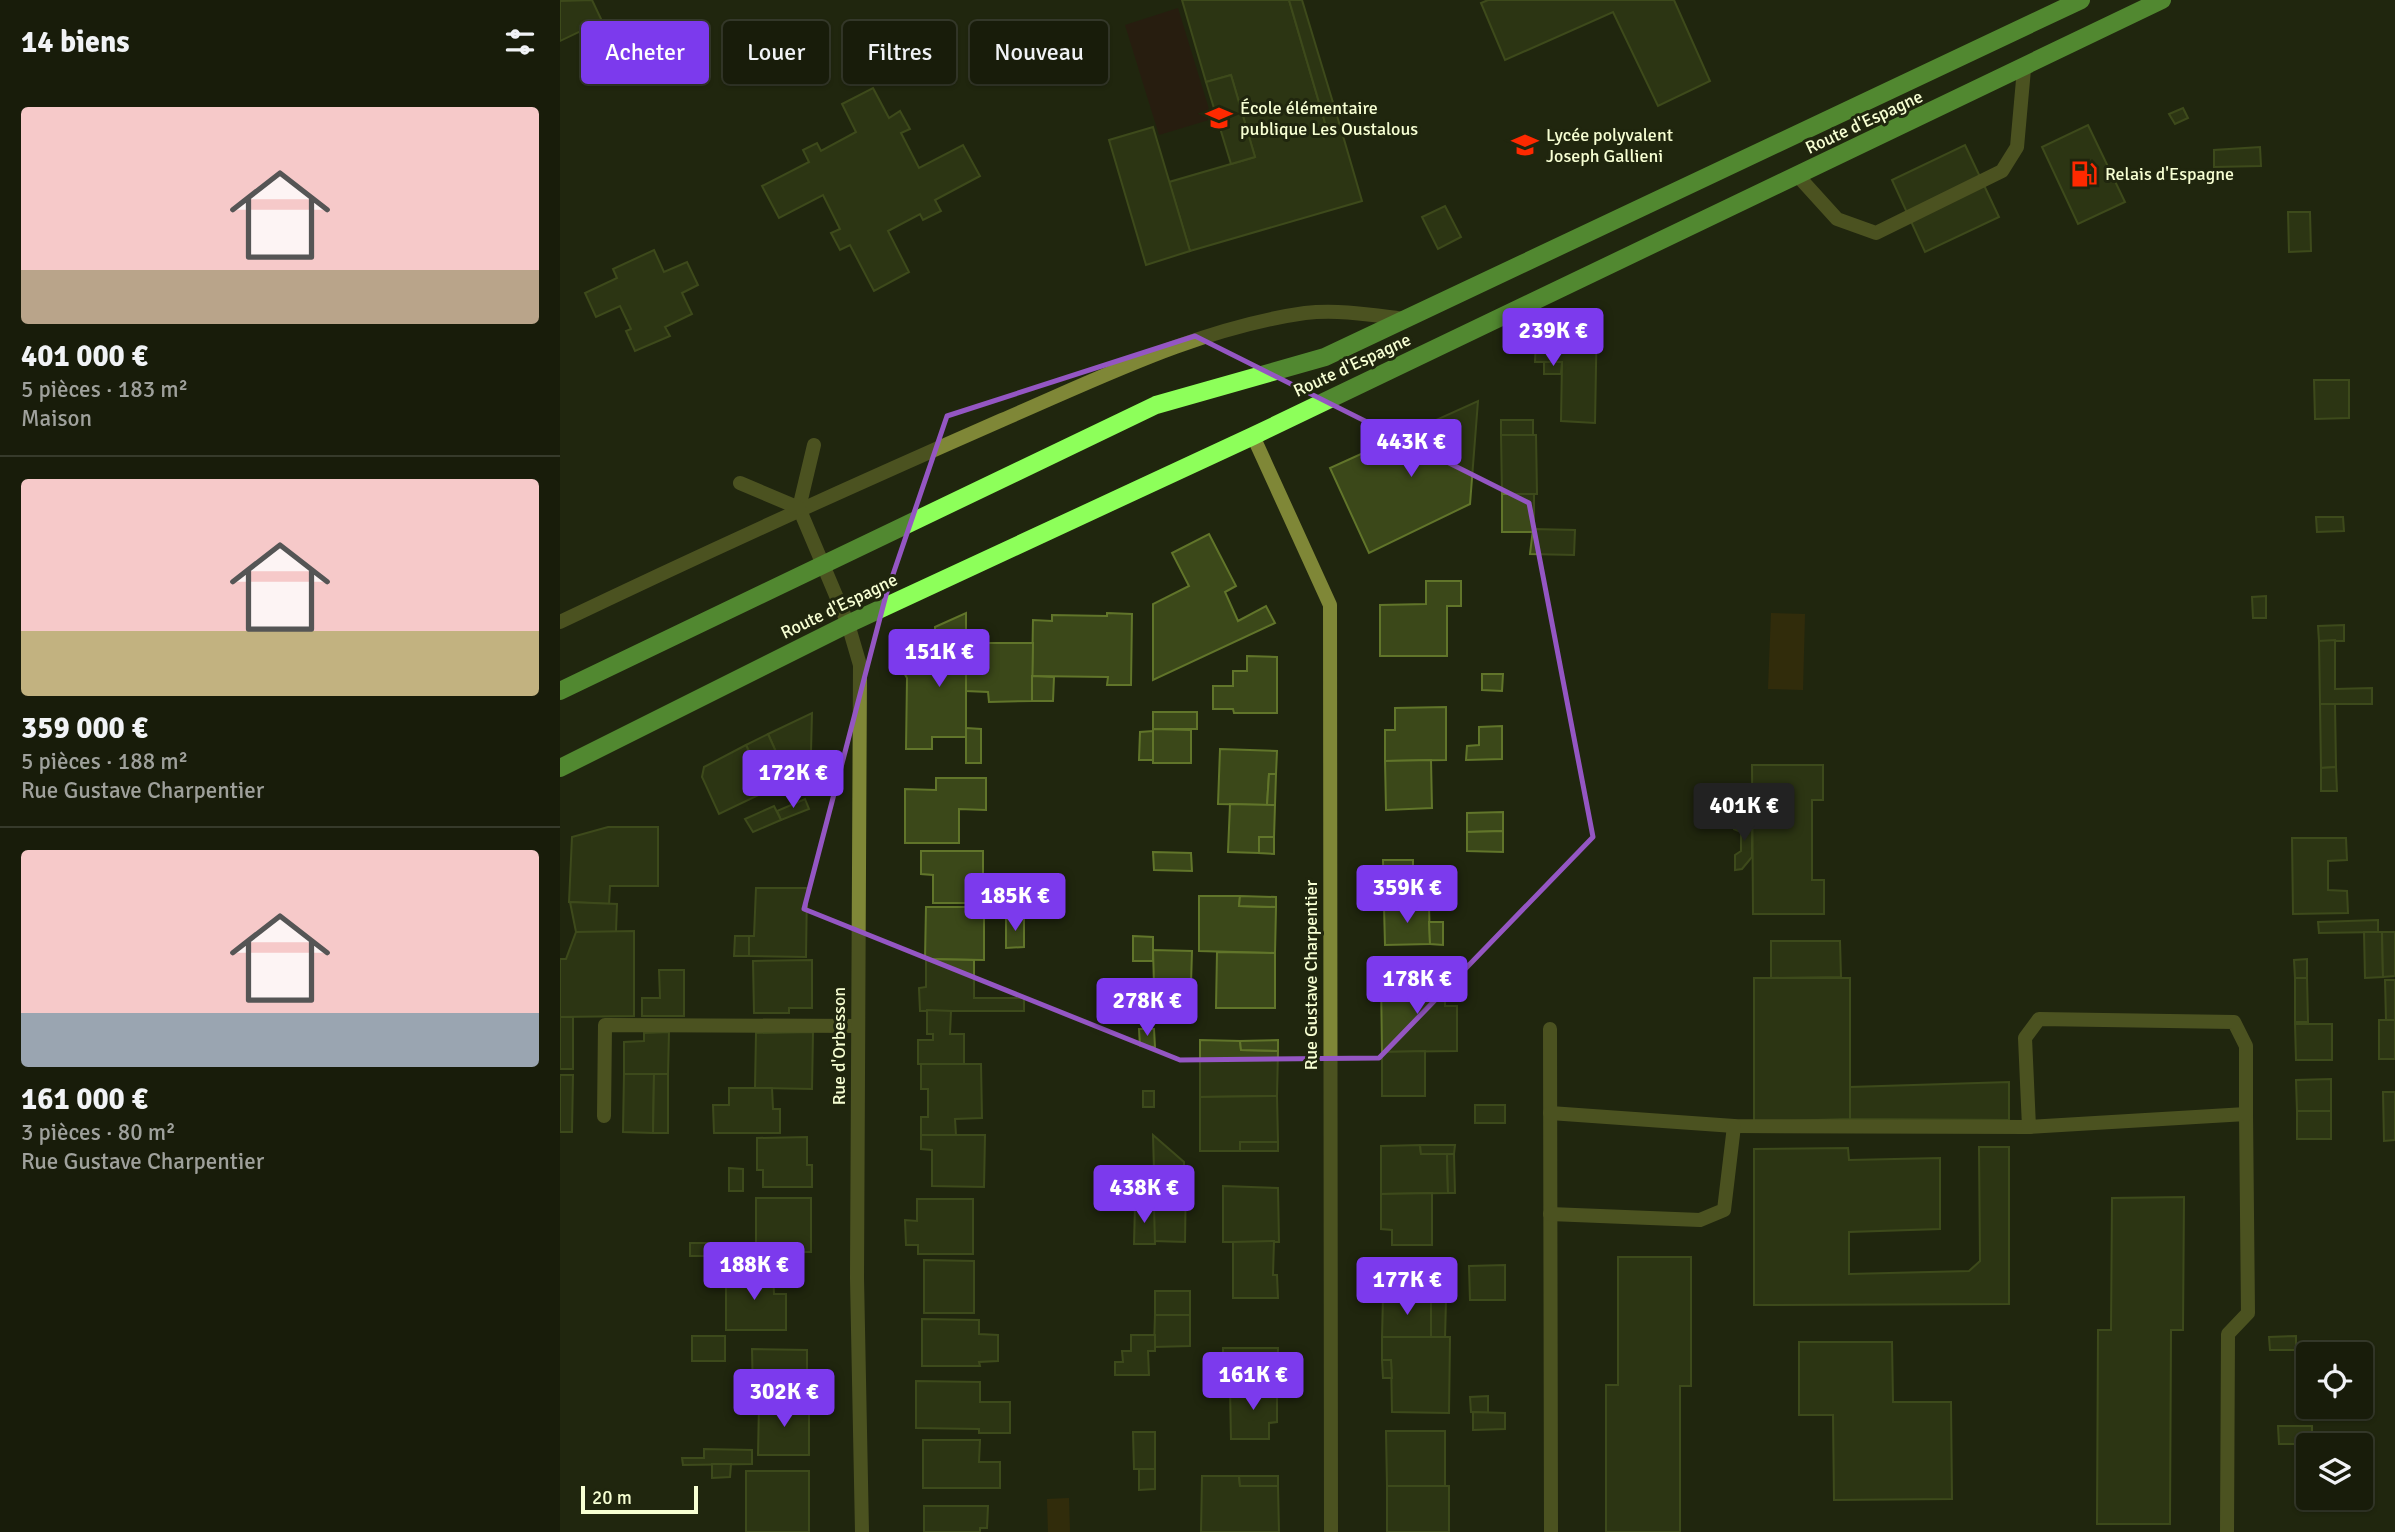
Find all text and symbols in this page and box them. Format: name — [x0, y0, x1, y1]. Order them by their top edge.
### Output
chip: Acheter — [581, 21, 709, 84]
chip: Louer — [723, 21, 829, 84]
chip: Filtres — [843, 21, 956, 84]
chip: Nouveau — [970, 21, 1108, 84]
icon: filters — [501, 23, 539, 61]
text: 14 biens — [21, 24, 130, 61]
street label: Route d'Espagne — [1802, 85, 1926, 159]
place label: École élémentaire publique Les Oustalous — [1240, 97, 1418, 140]
school or university icon: École élémentaire publique Les Oustalous — [1204, 103, 1234, 133]
place label: Lycée polyvalent Joseph Gallieni — [1546, 124, 1673, 167]
school or university icon: Lycée polyvalent Joseph Gallieni — [1510, 130, 1540, 160]
icon: home — [217, 152, 343, 278]
fuel station icon: Relais d'Espagne — [2069, 159, 2099, 189]
place label: Relais d'Espagne — [2105, 163, 2234, 185]
pin: 239K € — [1496, 308, 1610, 368]
text: 239K € — [1518, 316, 1588, 345]
street label: Route d'Espagne — [1290, 328, 1414, 402]
text: 401 000 € — [21, 338, 148, 375]
text: 5 pièces · 183 m² — [21, 375, 188, 404]
text: Maison — [21, 404, 92, 433]
pin: 443K € — [1354, 420, 1468, 479]
text: 443K € — [1376, 427, 1446, 456]
icon: home — [217, 524, 343, 650]
street label: Route d'Espagne — [777, 568, 901, 644]
pin: 151K € — [882, 630, 996, 689]
text: 151K € — [904, 637, 974, 666]
text: 359 000 € — [21, 710, 148, 747]
text: 5 pièces · 188 m² — [21, 747, 188, 776]
pin: 172K € — [736, 750, 850, 810]
text: 172K € — [758, 758, 828, 787]
text: Rue Gustave Charpentier — [21, 776, 264, 805]
pin: 401K € — [1687, 784, 1801, 843]
text: 401K € — [1709, 791, 1779, 820]
pin: 359K € — [1350, 866, 1464, 925]
text: 359K € — [1372, 873, 1442, 902]
pin: 185K € — [958, 874, 1072, 933]
street label: Rue Gustave Charpentier — [1300, 879, 1322, 1070]
text: 185K € — [980, 881, 1050, 910]
icon: home — [217, 895, 343, 1021]
pin: 178K € — [1360, 956, 1474, 1016]
text: 178K € — [1382, 964, 1452, 993]
pin: 278K € — [1090, 978, 1204, 1038]
text: 278K € — [1112, 986, 1182, 1015]
street label: Rue d'Orbesson — [828, 987, 850, 1105]
text: 161 000 € — [21, 1081, 148, 1118]
text: 3 pièces · 80 m² — [21, 1118, 176, 1147]
text: Rue Gustave Charpentier — [21, 1147, 264, 1176]
pin: 438K € — [1087, 1166, 1201, 1225]
text: 438K € — [1109, 1173, 1179, 1202]
pin: 188K € — [697, 1242, 811, 1302]
text: 188K € — [719, 1250, 789, 1279]
pin: 177K € — [1350, 1258, 1464, 1317]
text: 177K € — [1372, 1265, 1442, 1294]
map controls — [2296, 1342, 2373, 1510]
button: locate — [2296, 1342, 2373, 1419]
pin: 161K € — [1196, 1352, 1310, 1412]
text: 161K € — [1218, 1360, 1288, 1389]
pin: 302K € — [727, 1370, 841, 1429]
text: 302K € — [749, 1377, 819, 1406]
button: layers — [2296, 1433, 2373, 1510]
scale bar — [581, 1483, 698, 1515]
text: 20 m — [592, 1486, 632, 1510]

